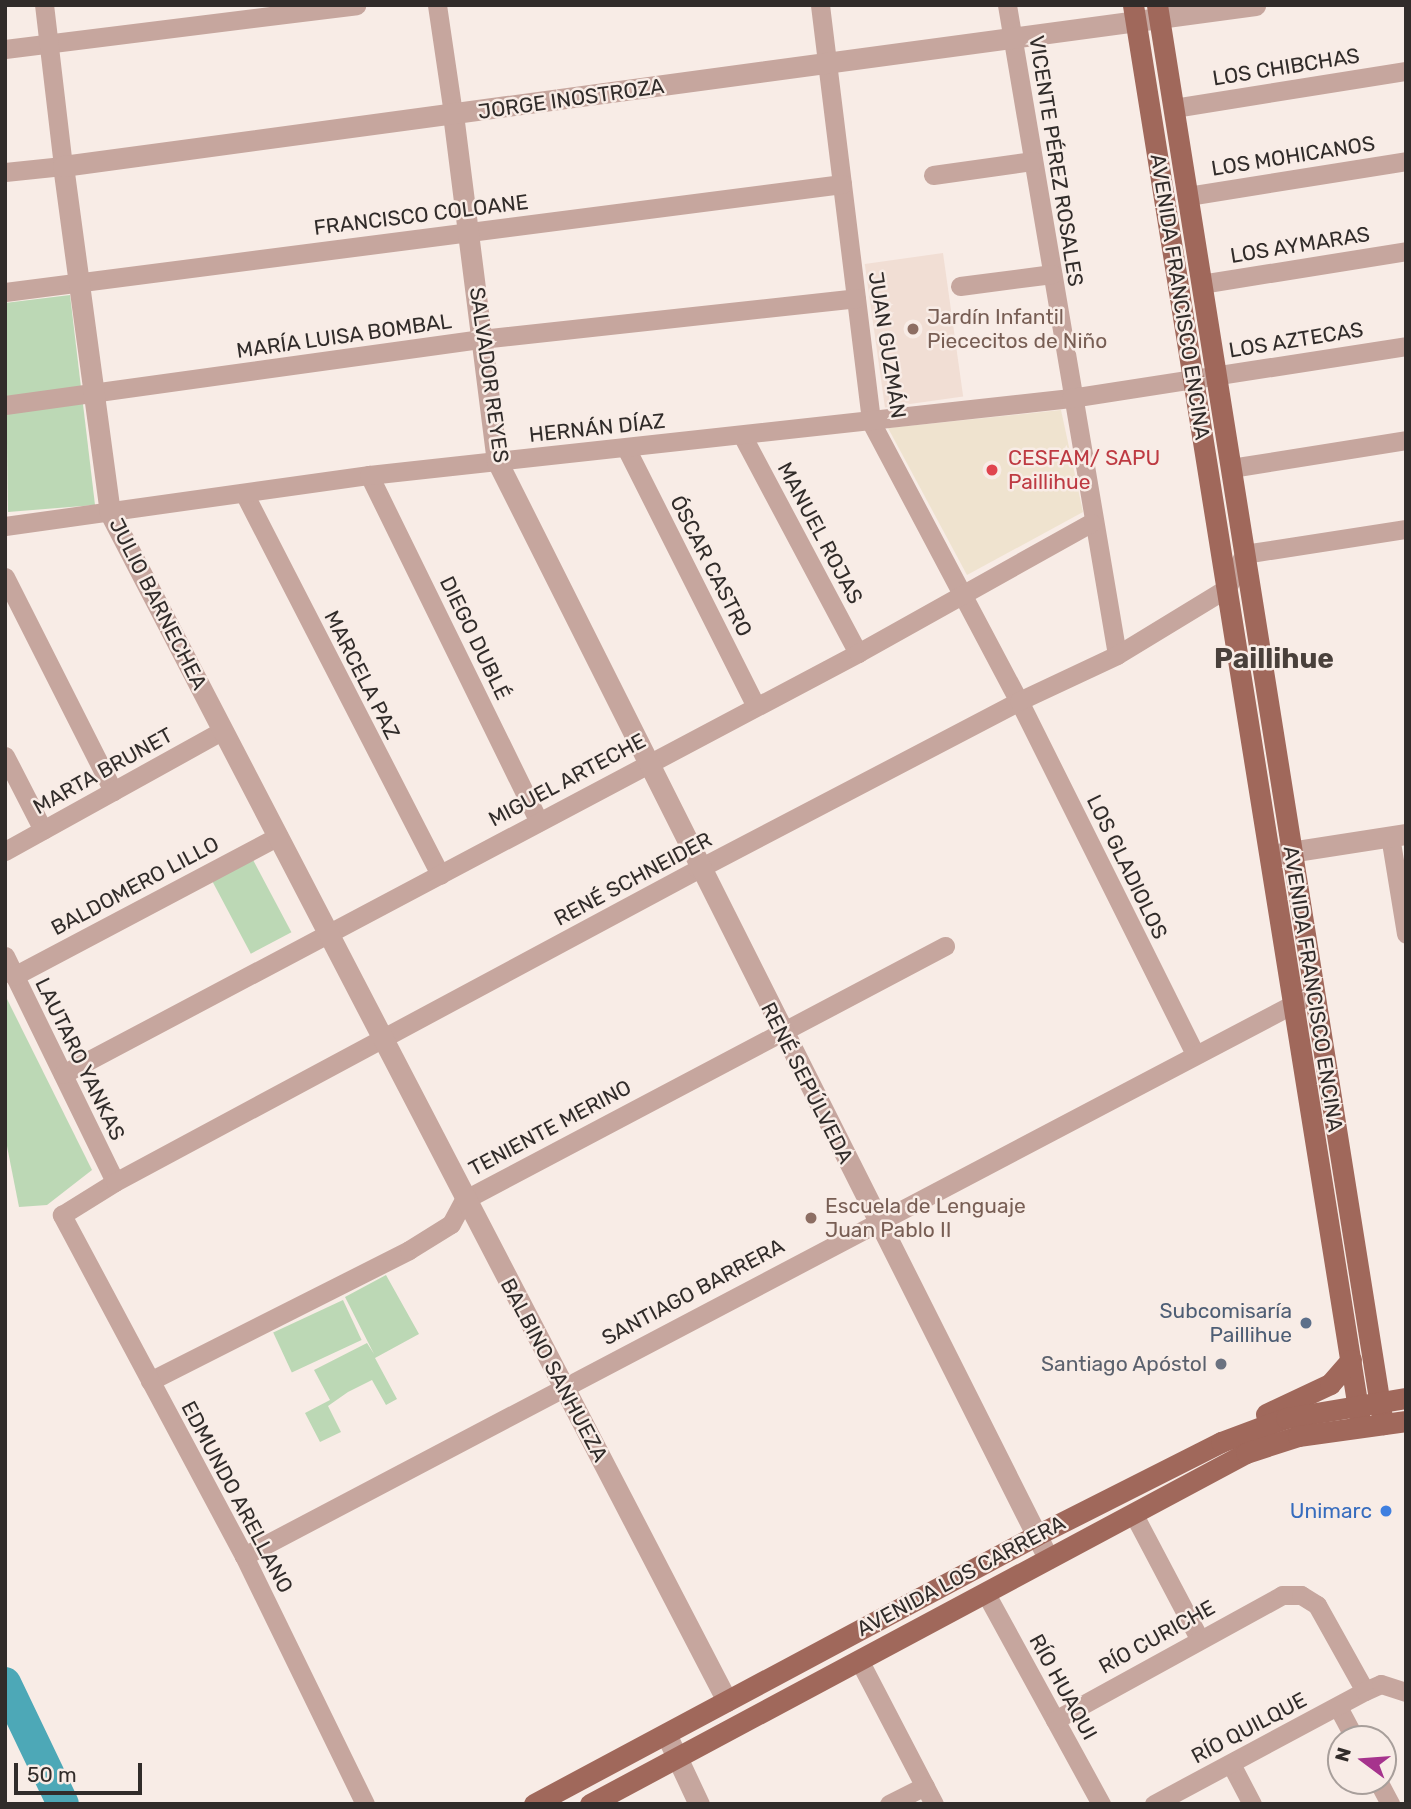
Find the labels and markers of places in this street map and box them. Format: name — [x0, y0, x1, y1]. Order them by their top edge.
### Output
place label: Jardín Infantil Piececitos de Niño — [927, 304, 1107, 354]
marker: Jardín Infantil Piececitos de Niño — [905, 321, 921, 337]
place label: CESFAM/ SAPU Paillihue — [1008, 445, 1160, 495]
marker: CESFAM/ SAPU Paillihue — [982, 460, 1002, 480]
place label: Escuela de Lenguaje Juan Pablo II — [825, 1193, 1026, 1243]
marker: Escuela de Lenguaje Juan Pablo II — [803, 1210, 819, 1226]
place label: Subcomisaría Paillihue — [1159, 1298, 1292, 1348]
marker: Subcomisaría Paillihue — [1298, 1315, 1314, 1331]
place label: Santiago Apóstol — [1040, 1351, 1207, 1377]
marker: Santiago Apóstol — [1213, 1356, 1229, 1372]
place label: Unimarc — [1290, 1498, 1372, 1524]
marker: Unimarc — [1378, 1503, 1394, 1519]

